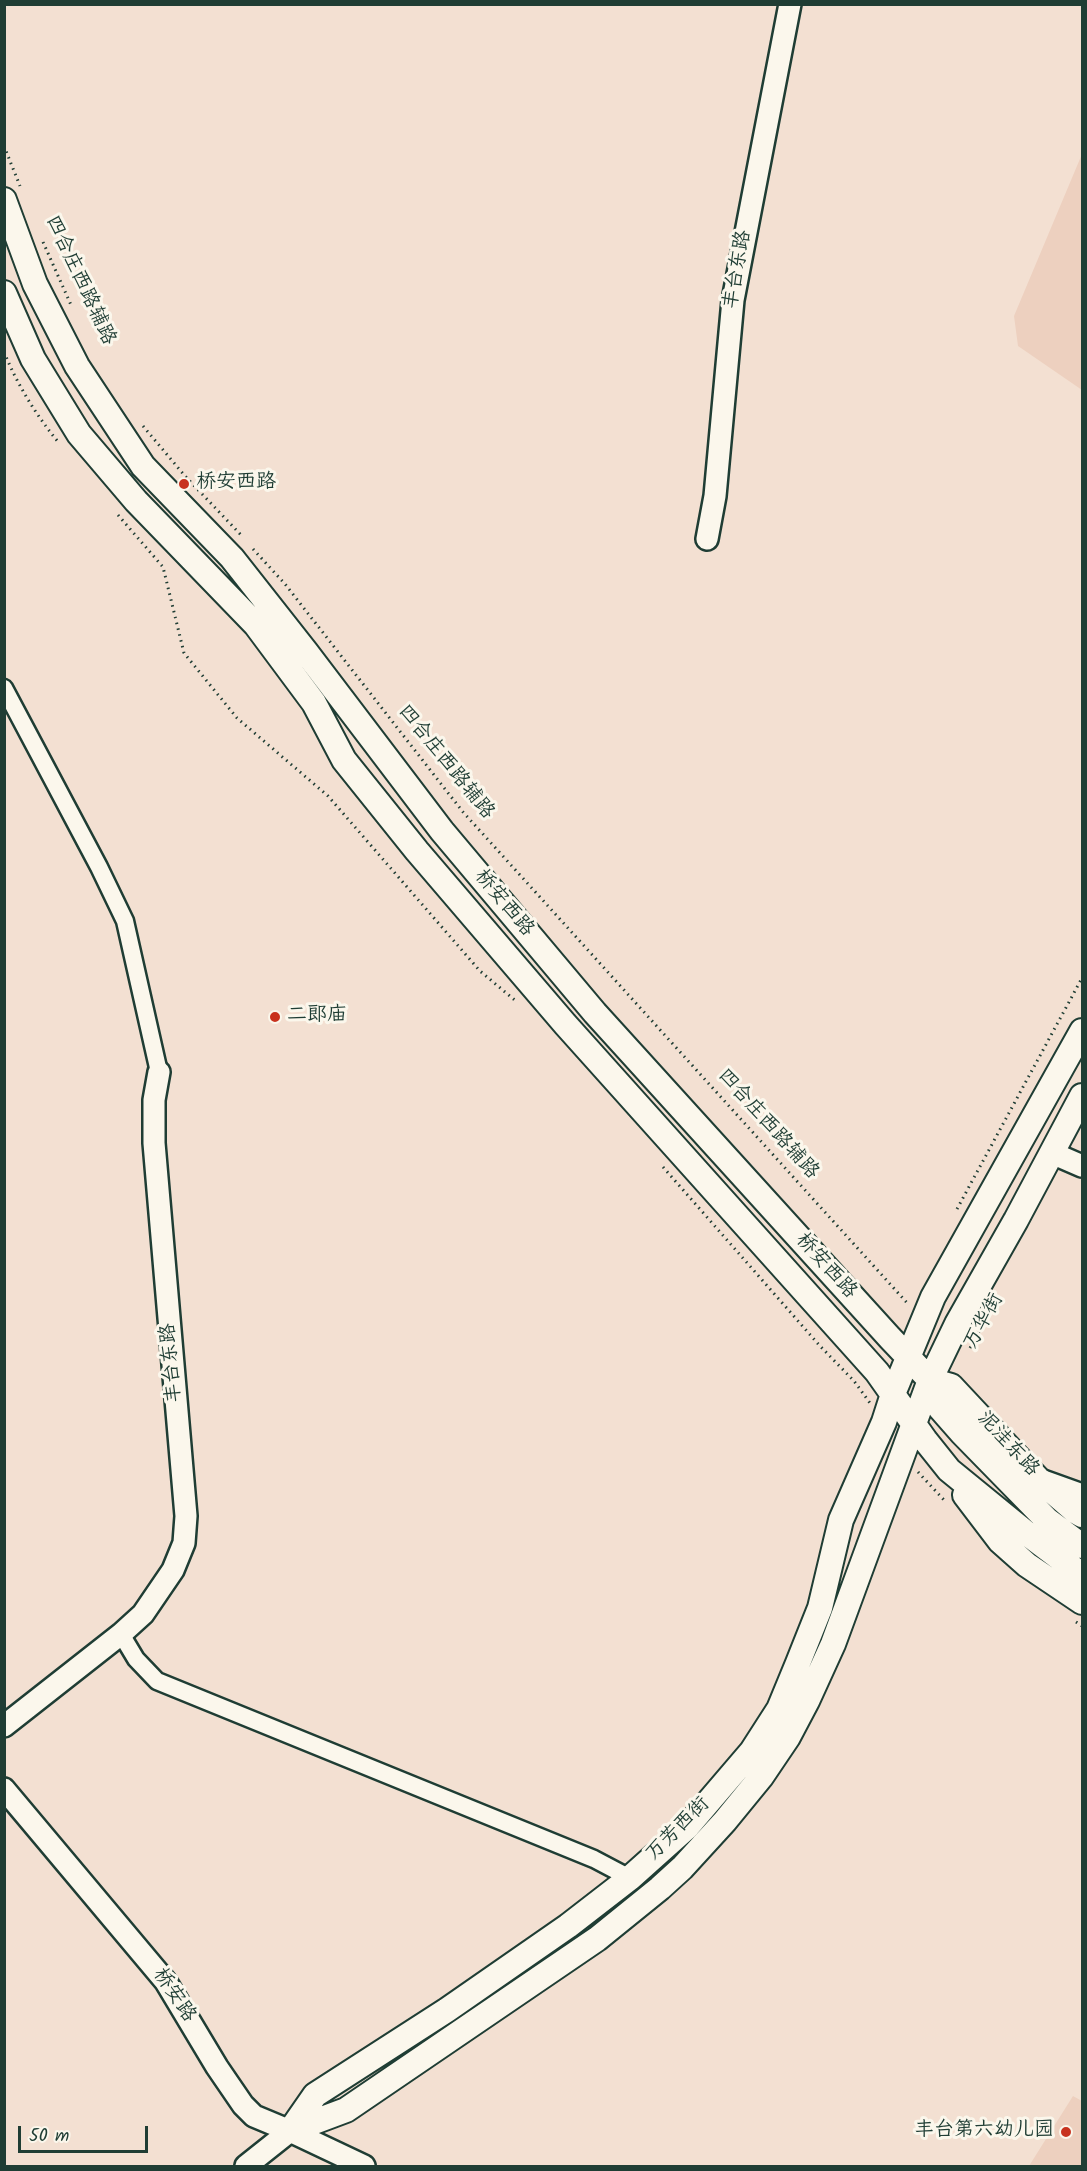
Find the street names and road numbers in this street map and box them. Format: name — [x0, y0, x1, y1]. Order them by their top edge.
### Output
street label: 四合庄西路辅路 — [39, 212, 119, 350]
street label: 丰台东路 — [720, 229, 758, 311]
street label: 四合庄西路辅路 — [392, 701, 498, 825]
street label: 桥安西路 — [468, 866, 538, 942]
street label: 四合庄西路辅路 — [711, 1065, 823, 1185]
street label: 桥安西路 — [789, 1229, 861, 1305]
street label: 万华街 — [960, 1290, 1010, 1354]
street label: 丰台东路 — [158, 1322, 188, 1404]
street label: 泥洼东路 — [971, 1408, 1043, 1482]
street label: 万芳西街 — [642, 1793, 716, 1867]
street label: 桥安路 — [146, 1964, 200, 2028]

